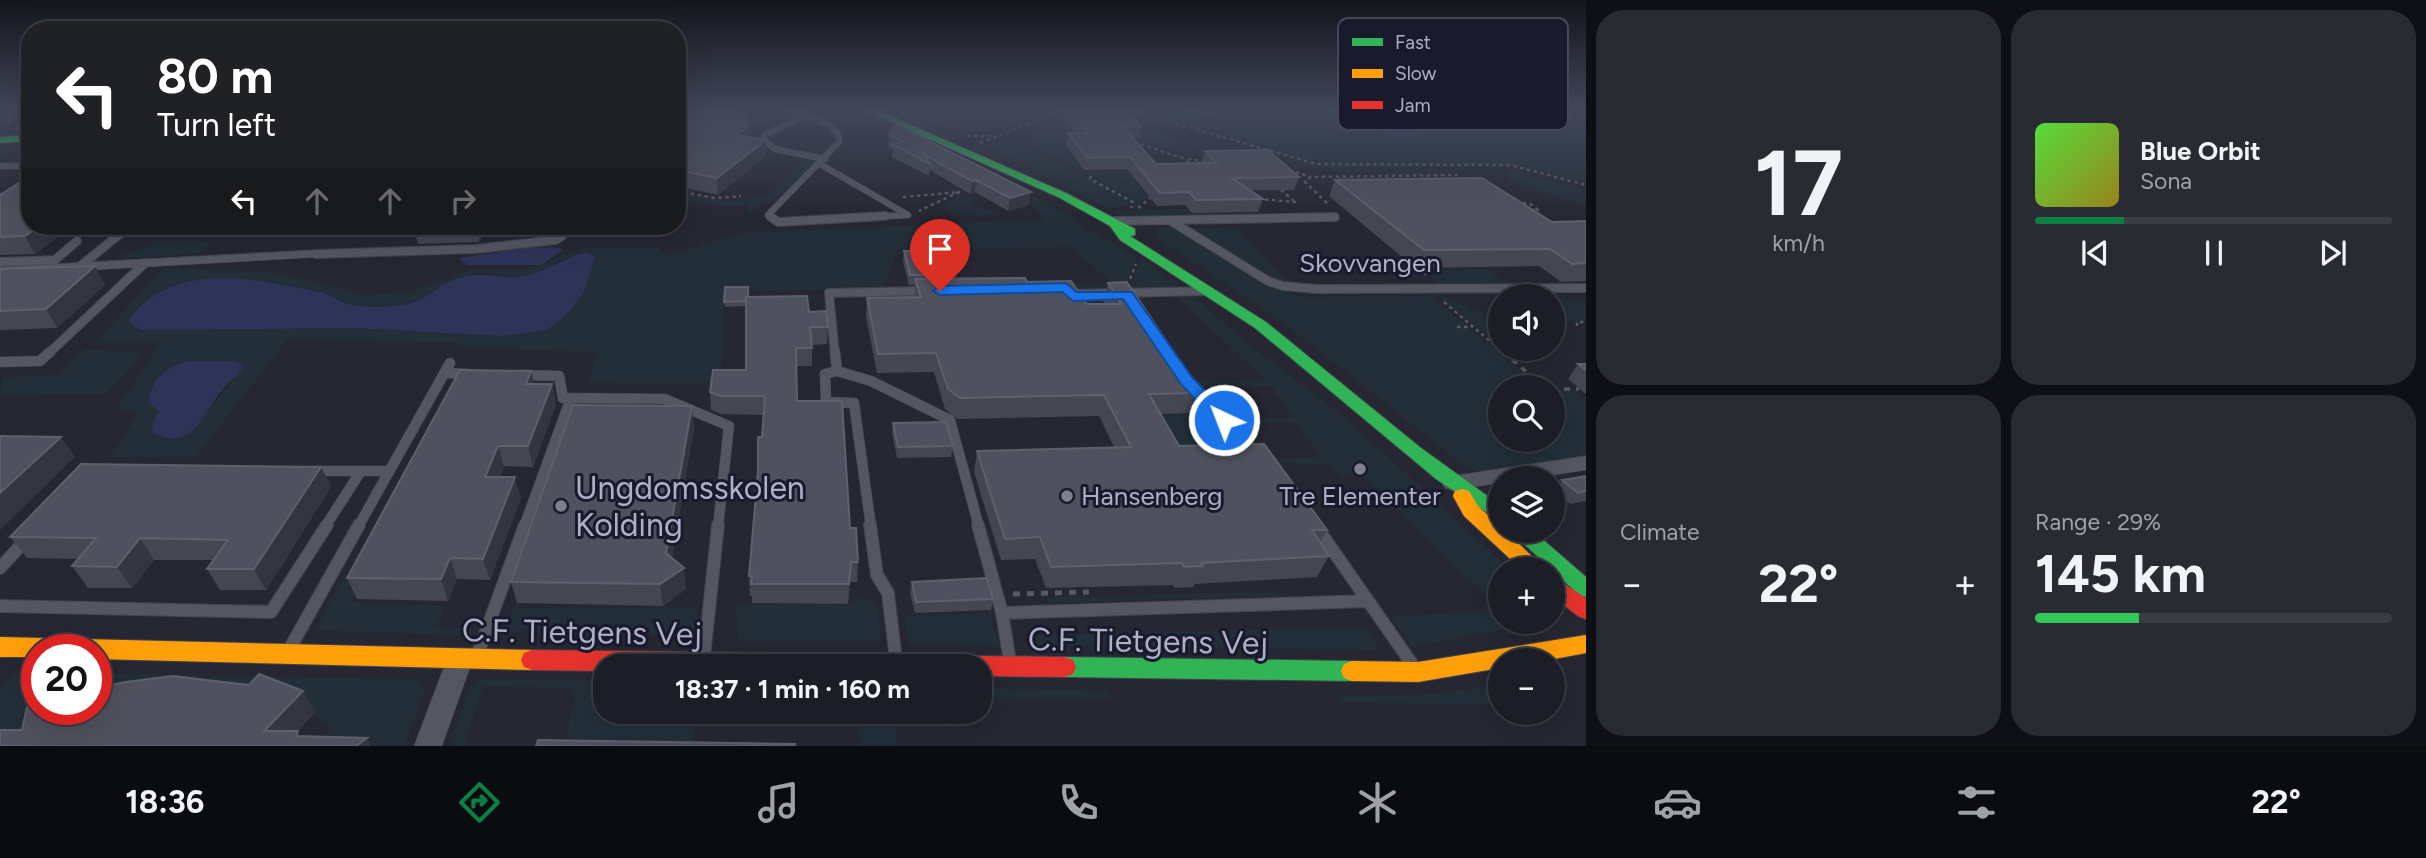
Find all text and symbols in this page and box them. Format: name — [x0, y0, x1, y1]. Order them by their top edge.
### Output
legend — [1338, 18, 1568, 130]
text: Fast — [1395, 31, 1431, 54]
text: 80 m — [157, 46, 273, 105]
icon: left — [42, 49, 133, 140]
text: Slow — [1395, 62, 1437, 85]
text: Jam — [1395, 94, 1431, 117]
text: Turn left — [157, 106, 276, 144]
text: 17 — [1754, 129, 1843, 238]
text: Blue Orbit — [2140, 135, 2261, 167]
text: Sona — [2140, 167, 2192, 195]
icon: left — [225, 182, 263, 220]
icon: ahead — [298, 182, 336, 220]
icon: ahead — [371, 182, 409, 220]
icon: right — [444, 182, 482, 220]
pin — [910, 219, 970, 291]
text: km/h — [1772, 229, 1825, 257]
icon: arrive — [921, 230, 959, 268]
icon: previous — [2076, 234, 2114, 272]
icon: pause — [2195, 234, 2233, 272]
icon: next — [2314, 234, 2352, 272]
street label: Skovvangen — [1299, 247, 1441, 279]
map controls — [1488, 284, 1565, 725]
button: sound — [1488, 284, 1565, 361]
button: search — [1488, 375, 1565, 452]
position arrow — [1187, 383, 1261, 457]
marker: Tre Elementer — [1352, 461, 1368, 477]
button: layers — [1488, 466, 1565, 543]
place label: Ungdomsskolen Kolding — [575, 469, 805, 544]
place label: Hansenberg — [1081, 480, 1223, 512]
place label: Tre Elementer — [1279, 480, 1441, 512]
marker: Hansenberg — [1059, 488, 1075, 504]
marker: Ungdomsskolen Kolding — [553, 498, 569, 514]
text: Range · 29% — [2035, 508, 2161, 536]
text: Climate — [1620, 518, 1699, 546]
text: 145 km — [2035, 543, 2206, 605]
text: 22° — [1759, 553, 1838, 615]
button: + — [1488, 557, 1565, 634]
text: − — [1620, 561, 1644, 607]
text: + — [1953, 561, 1977, 607]
street label: C.F. Tietgens Vej — [462, 611, 702, 653]
street label: C.F. Tietgens Vej — [1028, 620, 1268, 662]
speed limit sign: 20 — [21, 634, 112, 725]
button: − — [1488, 648, 1565, 725]
text: 18:37 · 1 min · 160 m — [675, 673, 910, 705]
icon: directions — [455, 778, 504, 827]
icon: music — [754, 778, 803, 827]
icon: phone — [1054, 778, 1103, 827]
icon: climate — [1353, 778, 1402, 827]
icon: car — [1653, 778, 1702, 827]
icon: filters — [1952, 778, 2001, 827]
text: 18:36 — [125, 783, 204, 821]
text: 22° — [2252, 783, 2301, 821]

